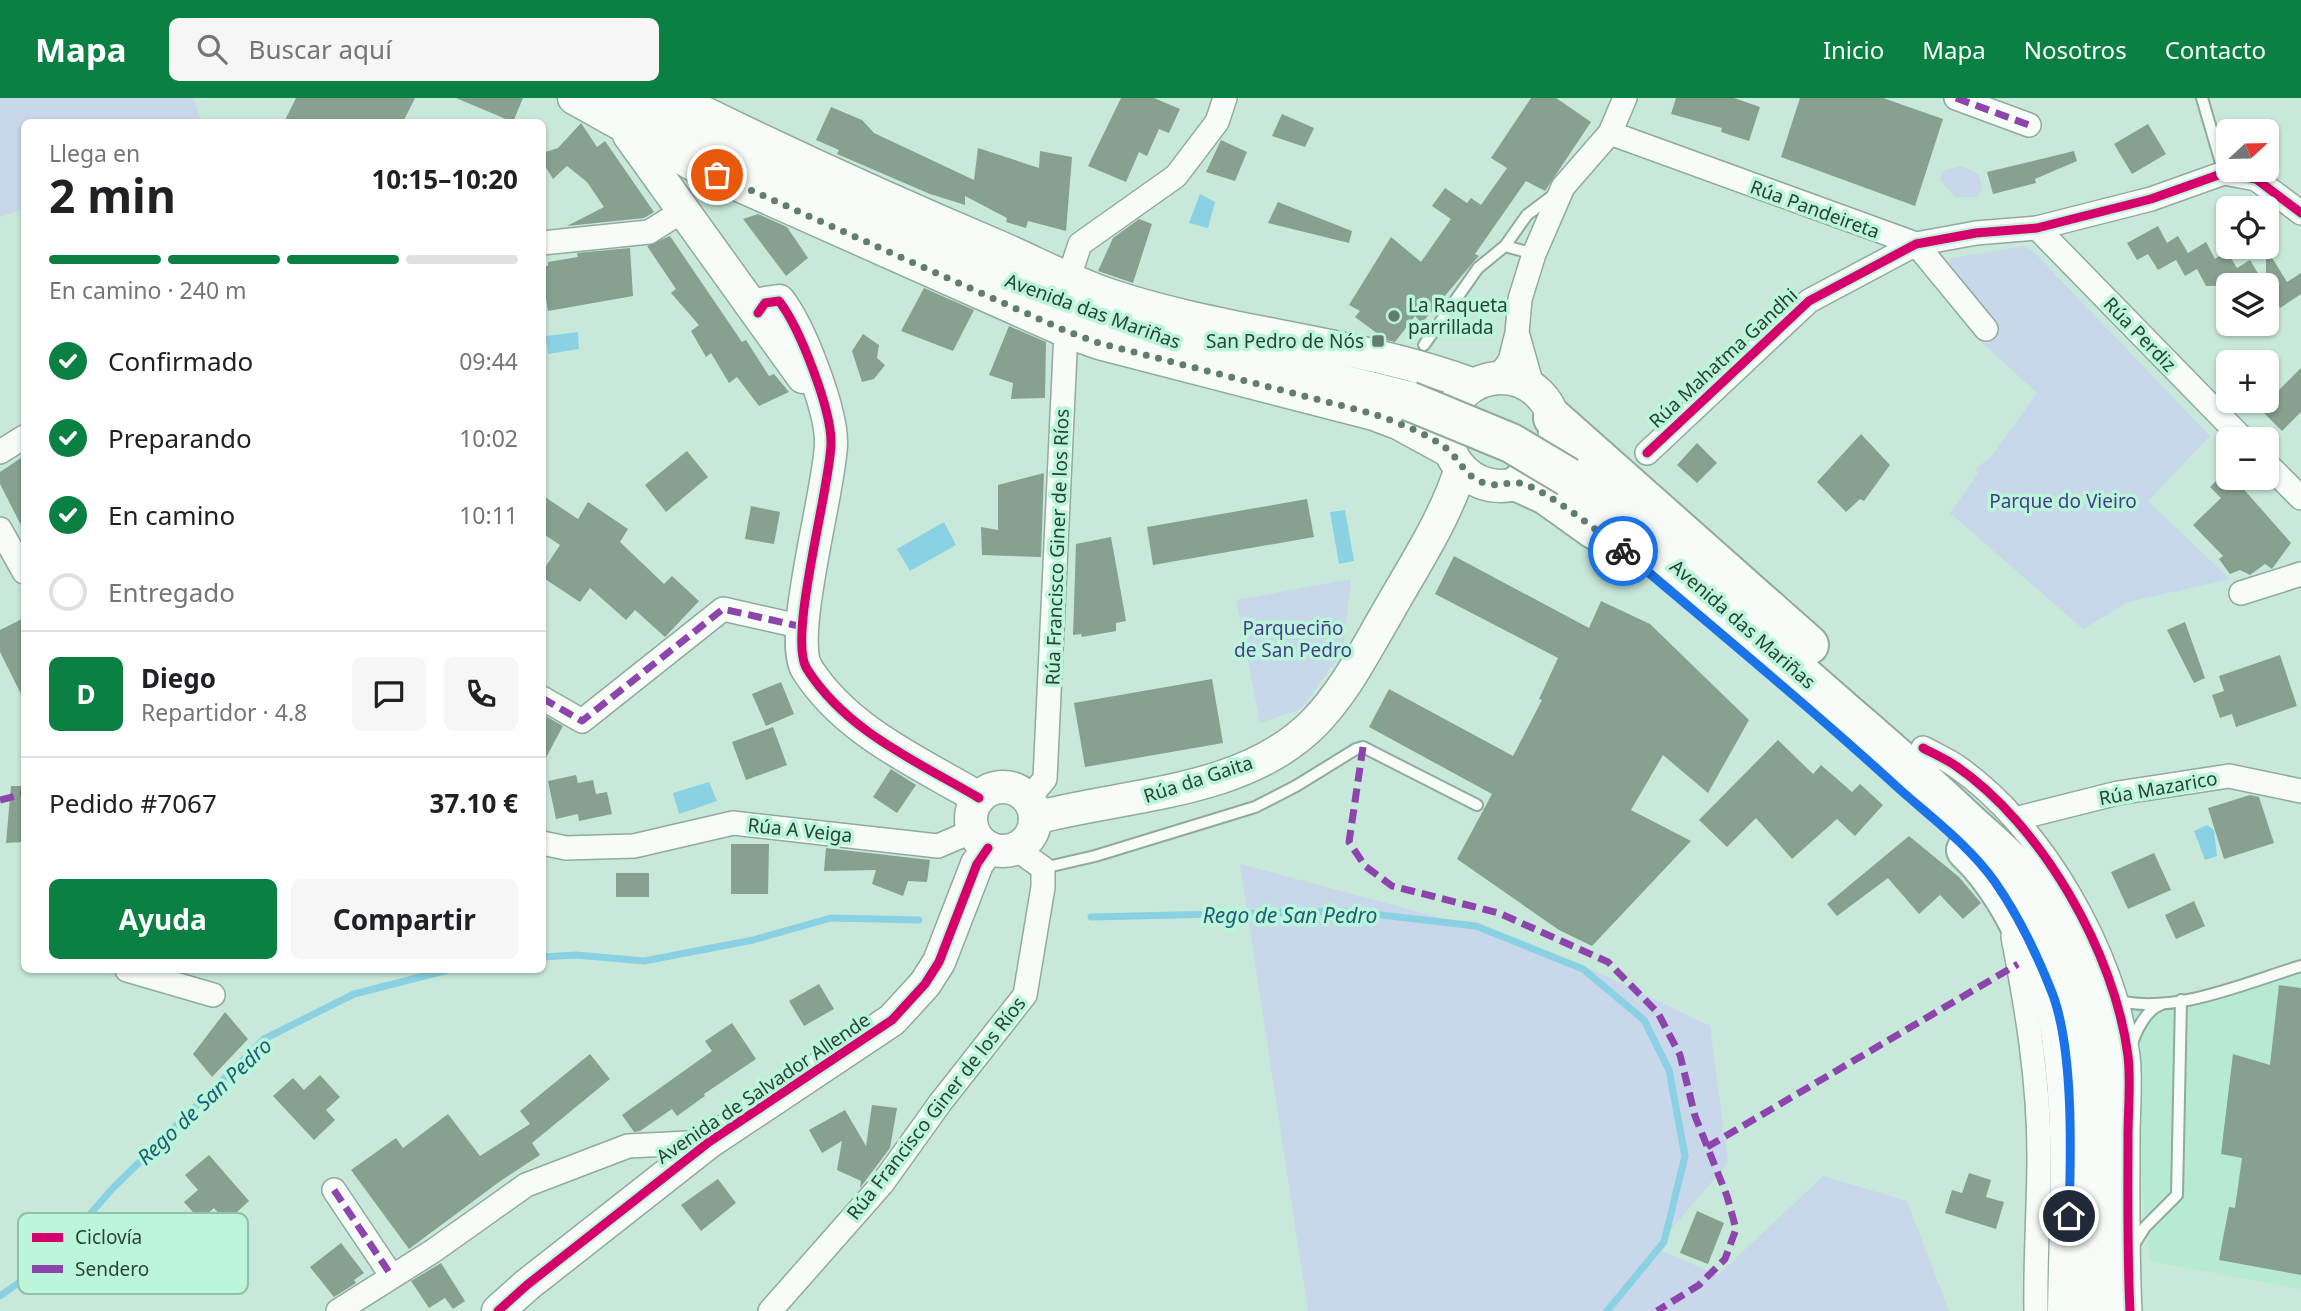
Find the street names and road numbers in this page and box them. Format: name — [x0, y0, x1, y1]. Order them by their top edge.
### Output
street label: Rúa Pandeireta — [1747, 174, 1883, 244]
street label: Avenida das Mariñas — [1002, 267, 1184, 355]
street label: Rúa Mahatma Gandhi — [1643, 282, 1803, 434]
street label: Rúa Perdiz — [2098, 291, 2182, 377]
street label: Rúa Francisco Giner de los Ríos — [1039, 408, 1075, 686]
street label: Avenida das Mariñas — [1665, 554, 1821, 694]
street label: Rúa da Gaita — [1140, 749, 1256, 809]
street label: Rúa Mazarico — [2097, 765, 2219, 811]
street label: Rúa A Veiga — [746, 812, 854, 848]
street label: Rúa Francisco Giner de los Ríos — [841, 991, 1031, 1225]
street label: Avenida de Salvador Allende — [651, 1007, 875, 1169]

